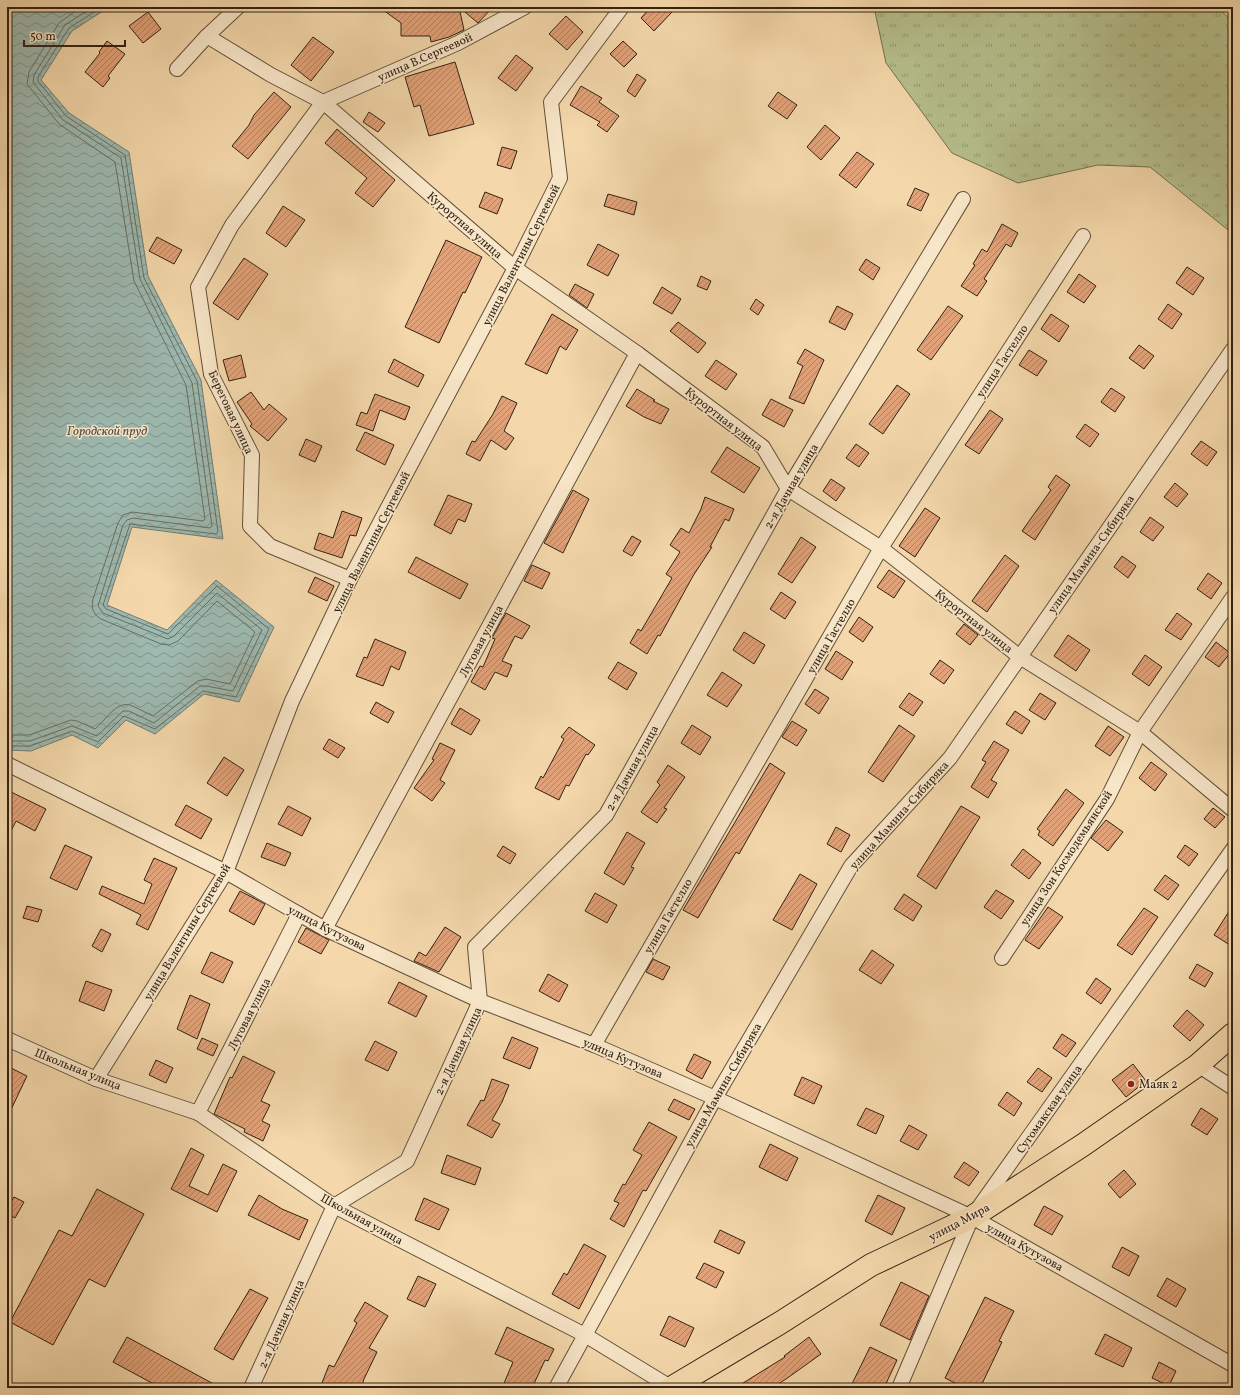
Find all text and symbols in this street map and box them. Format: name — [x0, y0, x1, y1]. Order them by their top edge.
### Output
scale bar — [24, 22, 125, 48]
text: 50 m — [30, 29, 56, 45]
street label: улица В.Сергеевой — [375, 30, 476, 86]
street label: улица Валентины Сергеевой — [479, 182, 565, 329]
street label: Курортная улица — [423, 189, 505, 263]
street label: улица Гастелло — [973, 322, 1033, 401]
street label: Береговая улица — [204, 368, 257, 457]
street label: Курортная улица — [681, 384, 766, 455]
water label: Городской пруд — [67, 423, 147, 441]
street label: 2-я Дачная улица — [761, 441, 823, 532]
street label: улица Валентины Сергеевой — [329, 469, 415, 616]
street label: улица Мамина-Сибиряка — [1045, 492, 1139, 617]
street label: Курортная улица — [931, 586, 1016, 657]
street label: улица Гастелло — [804, 596, 860, 677]
street label: Луговая улица — [456, 603, 508, 680]
street label: 2-я Дачная улица — [603, 723, 663, 814]
street label: улица Мамина-Сибиряка — [847, 758, 953, 874]
street label: улица Зои Космодемьянской — [1017, 788, 1117, 929]
street label: улица Валентины Сергеевой — [141, 861, 235, 1004]
street label: улица Гастелло — [641, 876, 697, 957]
street label: улица Кутузова — [285, 902, 368, 956]
street label: Луговая улица — [225, 975, 275, 1054]
street label: 2-я Дачная улица — [431, 1005, 486, 1098]
street label: улица Мамина-Сибиряка — [682, 1020, 766, 1151]
street label: улица Кутузова — [580, 1035, 665, 1083]
street label: Школьная улица — [32, 1045, 123, 1095]
street label: Сугомакская улица — [1013, 1062, 1087, 1157]
place label: Маяк 2 — [1139, 1077, 1178, 1093]
marker: Маяк 2 — [1126, 1079, 1136, 1089]
street label: Школьная улица — [317, 1191, 406, 1249]
street label: улица Мира — [926, 1200, 993, 1246]
street label: улица Кутузова — [983, 1220, 1066, 1276]
street label: 2-я Дачная улица — [255, 1277, 309, 1371]

